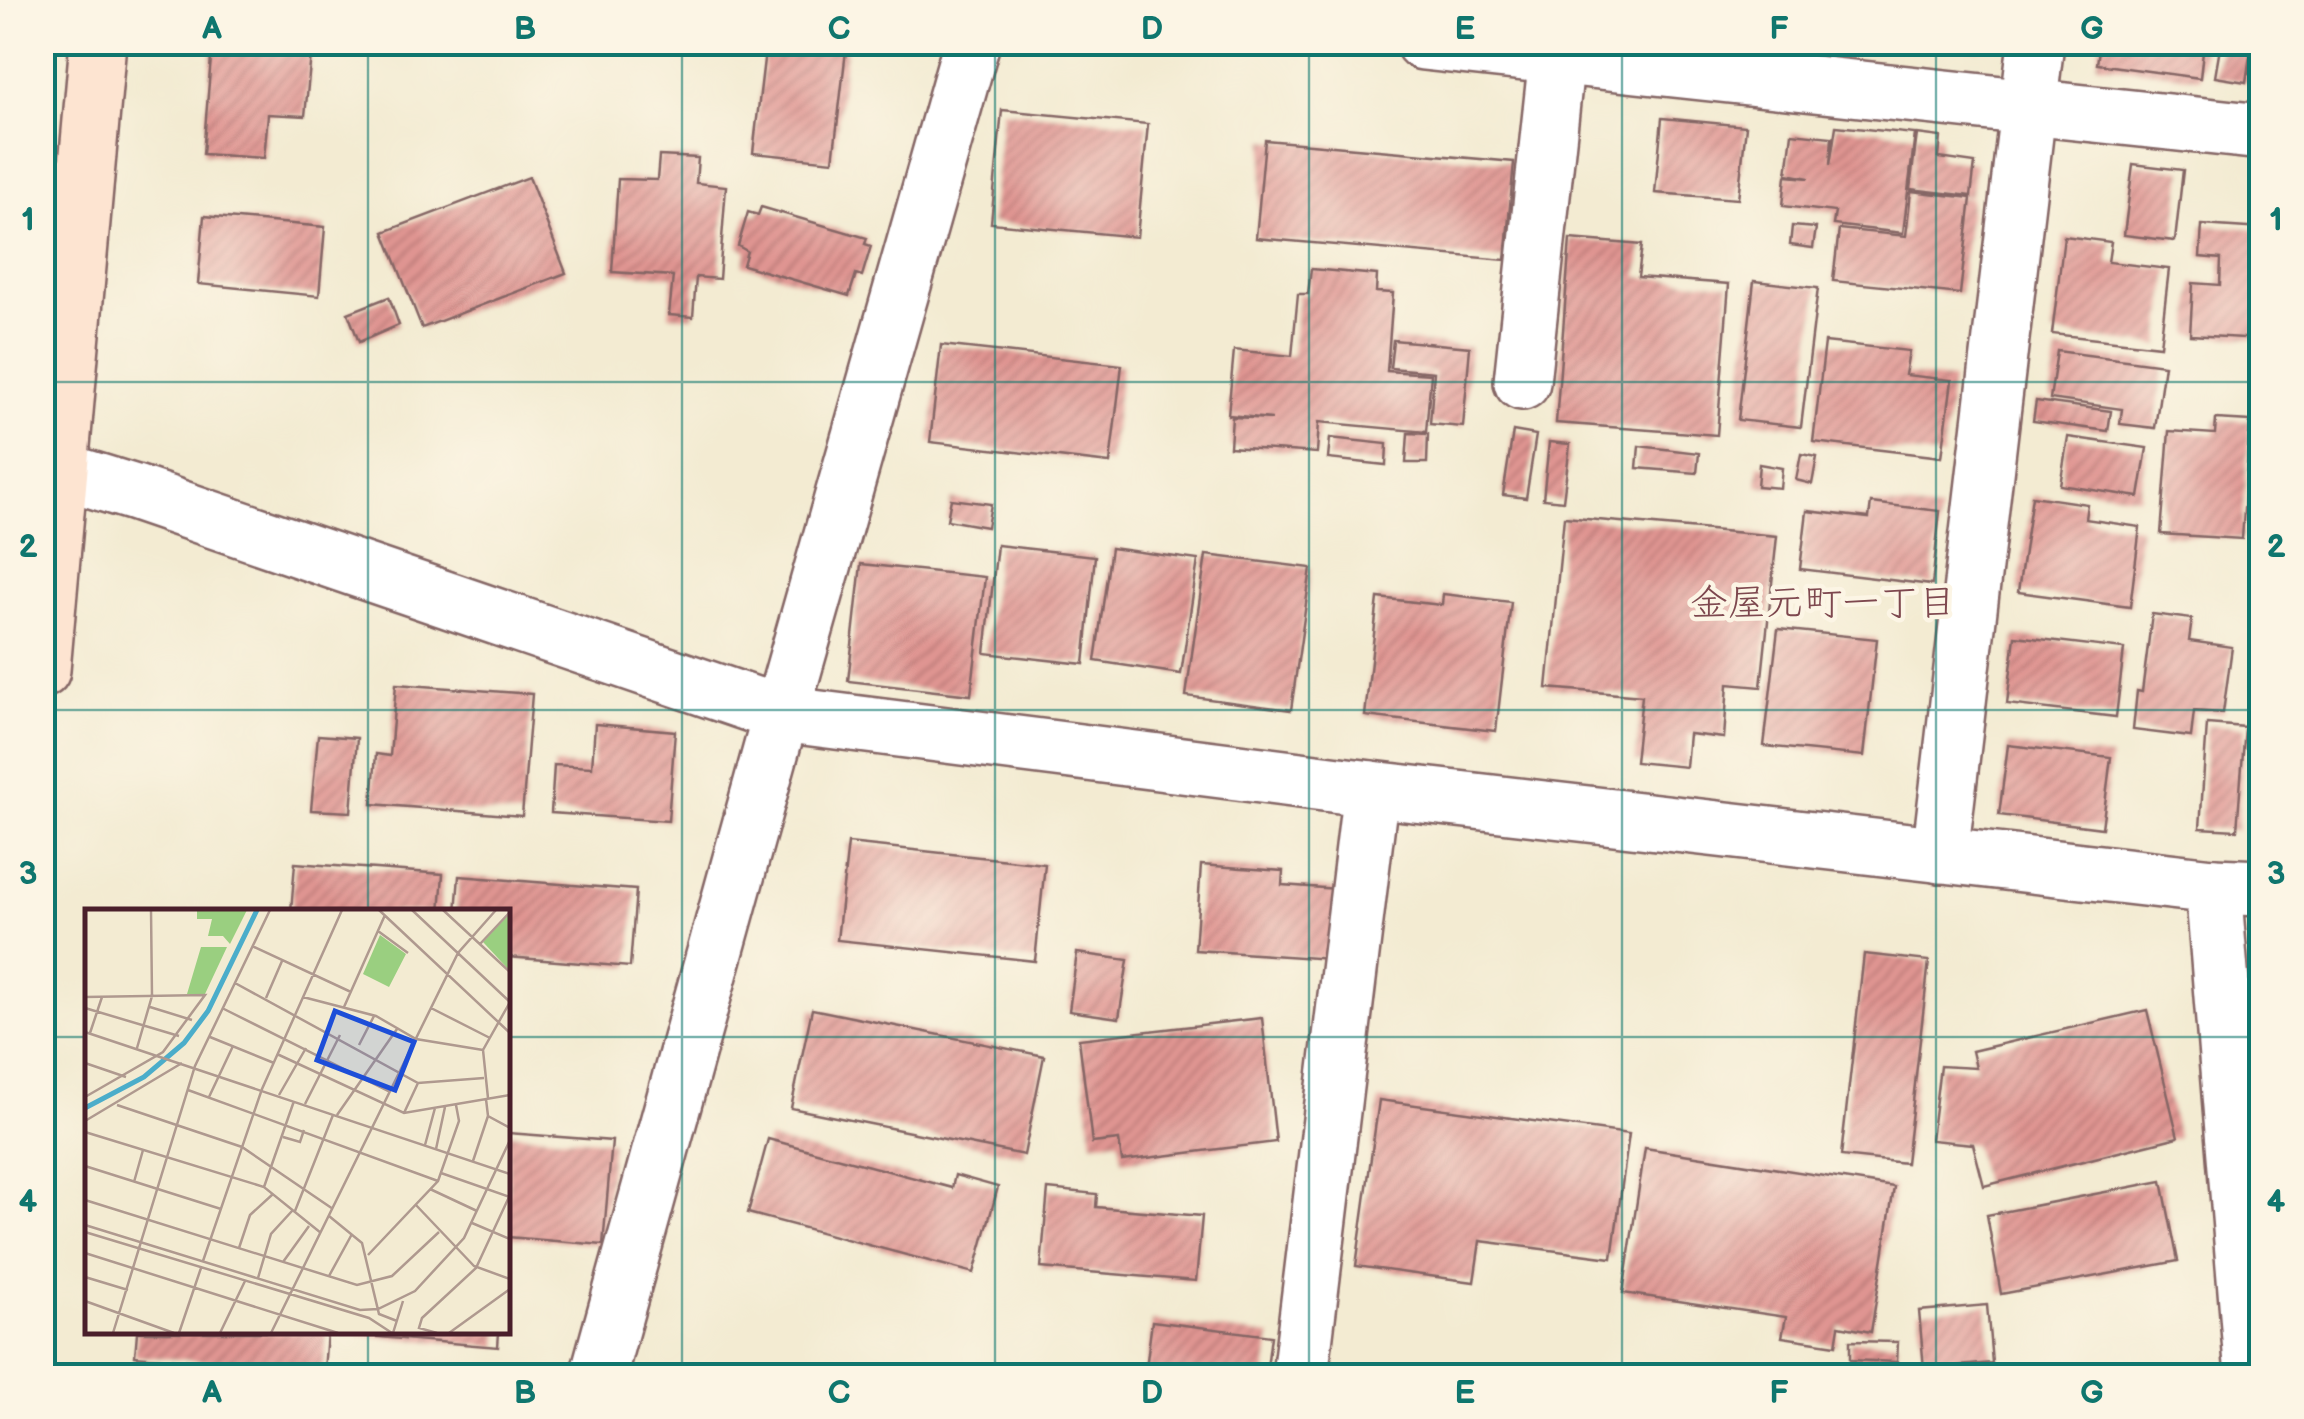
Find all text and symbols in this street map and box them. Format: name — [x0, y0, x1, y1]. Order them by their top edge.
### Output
text: A — [201, 10, 222, 49]
text: B — [514, 10, 536, 49]
text: C — [828, 10, 850, 49]
text: D — [1141, 10, 1163, 49]
text: E — [1455, 10, 1475, 49]
text: F — [1769, 10, 1789, 49]
text: G — [2080, 10, 2104, 49]
text: 1 — [21, 201, 35, 240]
text: 1 — [2269, 201, 2283, 240]
text: 2 — [18, 528, 38, 567]
text: 2 — [2266, 528, 2286, 567]
district label: 金屋元町一丁目 — [1690, 581, 1956, 626]
text: 3 — [19, 855, 37, 894]
text: 3 — [2267, 855, 2285, 894]
inset map — [85, 909, 510, 1334]
text: 4 — [19, 1183, 38, 1222]
text: 4 — [2267, 1183, 2286, 1222]
text: A — [201, 1374, 222, 1413]
text: B — [514, 1374, 536, 1413]
text: C — [828, 1374, 850, 1413]
text: D — [1141, 1374, 1163, 1413]
text: E — [1455, 1374, 1475, 1413]
text: F — [1769, 1374, 1789, 1413]
text: G — [2080, 1374, 2104, 1413]

